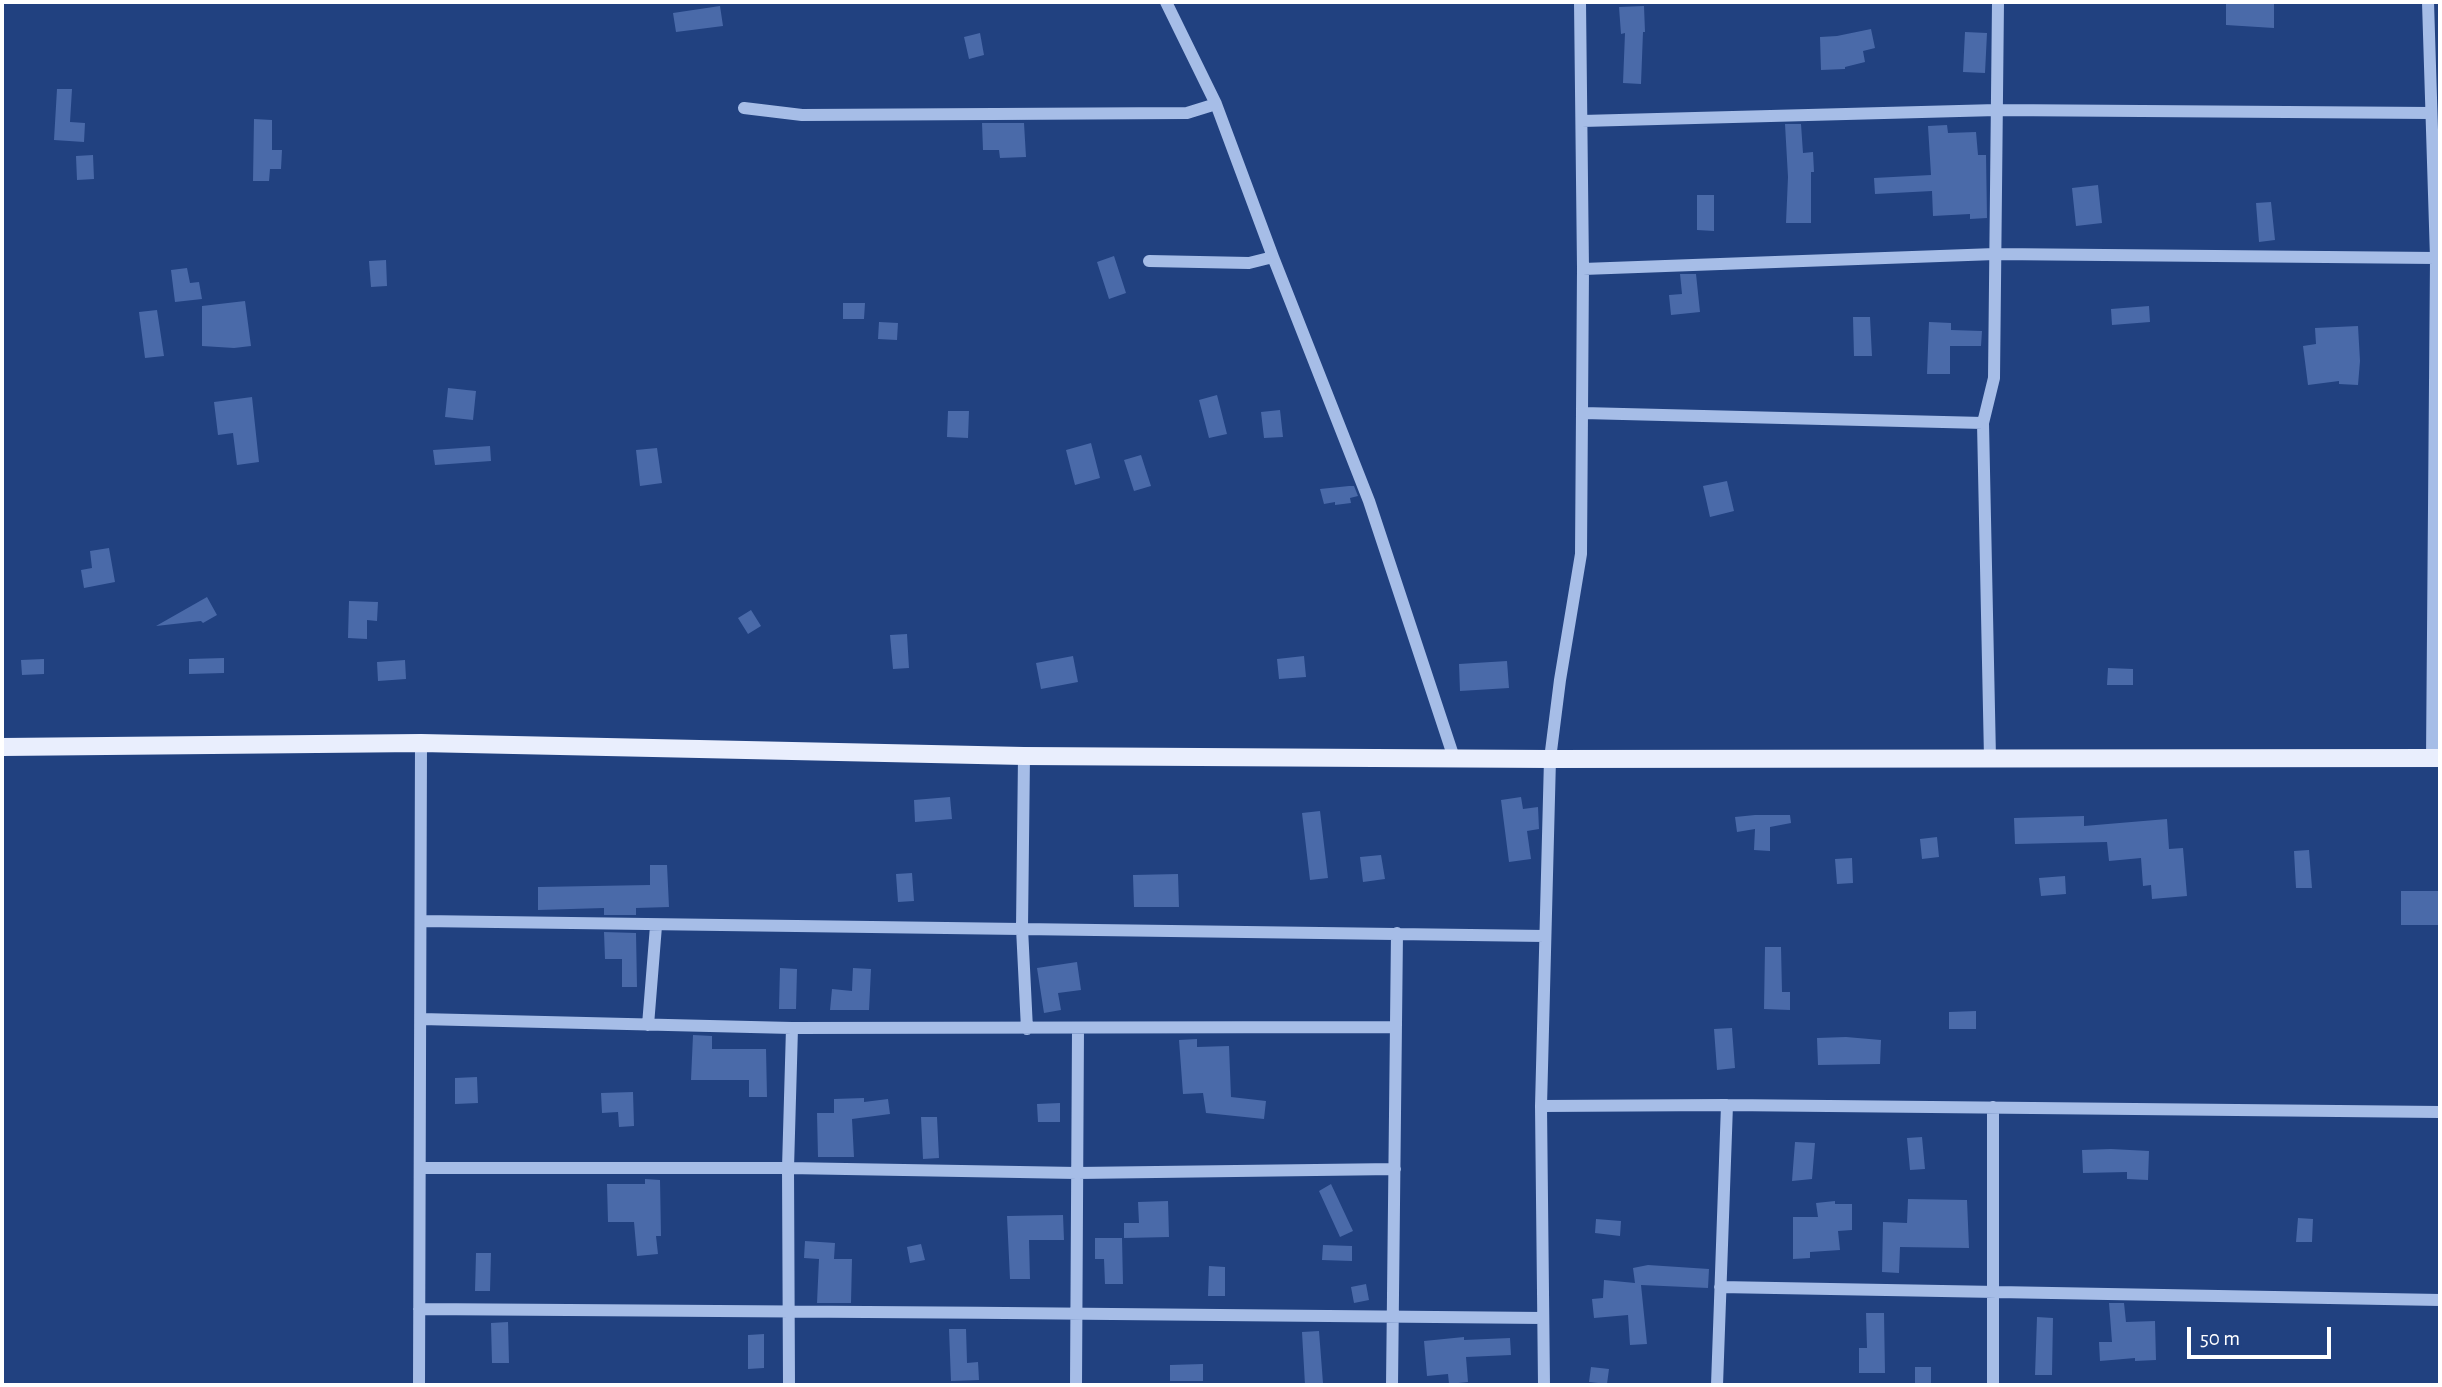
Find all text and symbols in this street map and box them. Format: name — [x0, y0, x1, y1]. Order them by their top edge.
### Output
scale bar — [2190, 1314, 2334, 1358]
text: 50 m — [2200, 1328, 2240, 1349]

